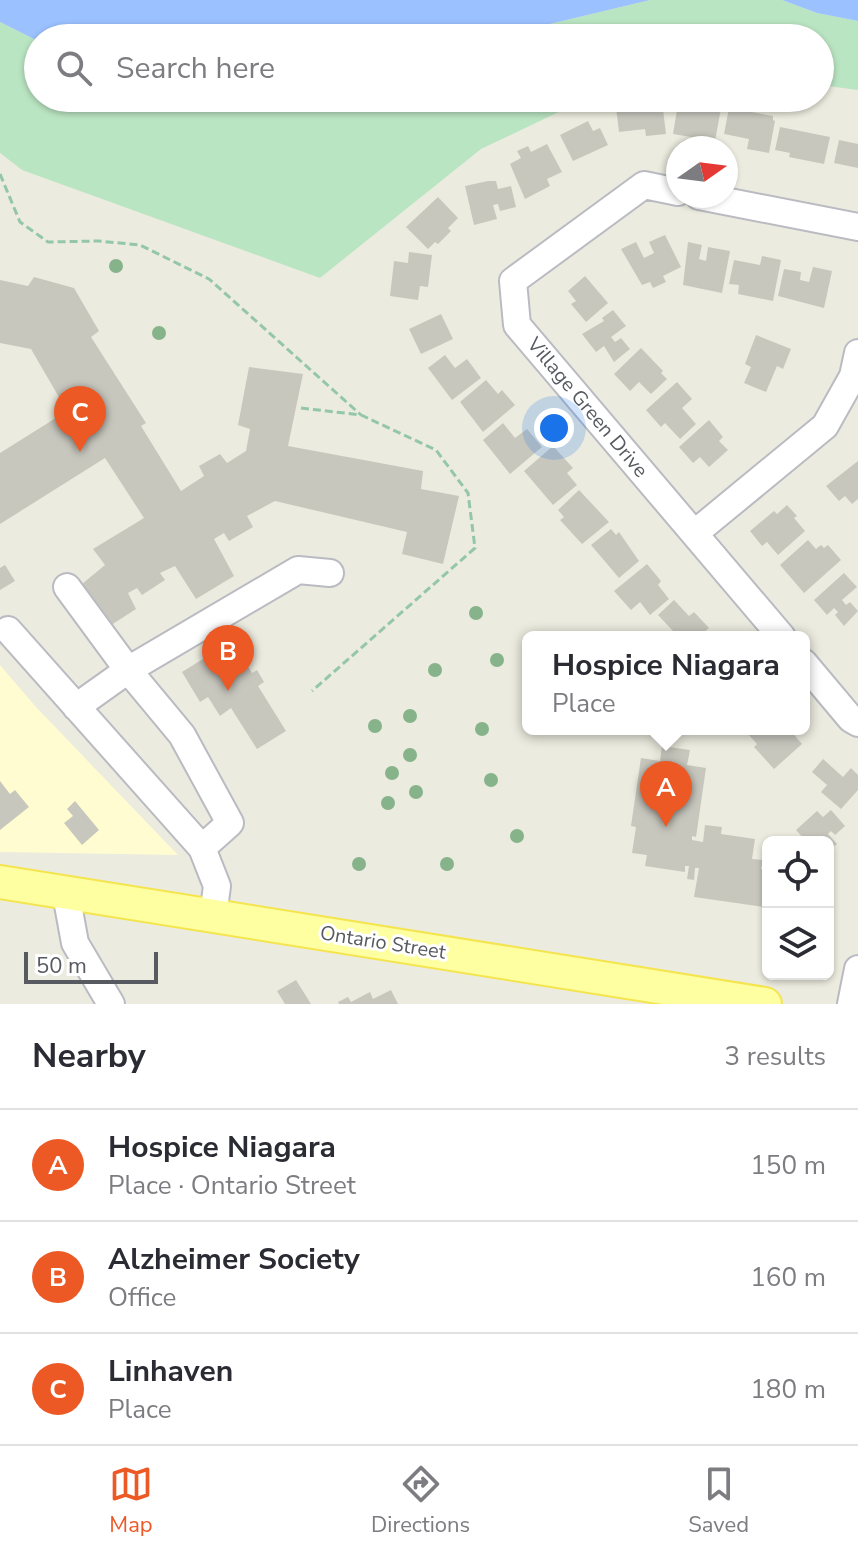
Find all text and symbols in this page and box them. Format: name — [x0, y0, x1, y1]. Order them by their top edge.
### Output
search box — [24, 24, 834, 112]
icon: search — [52, 46, 96, 90]
text: Search here — [116, 48, 275, 89]
north arrow — [666, 136, 738, 208]
street label: Village Green Drive — [520, 331, 654, 483]
pin: C — [54, 386, 106, 452]
your location — [534, 408, 574, 448]
pin: B — [202, 625, 254, 691]
popup — [522, 631, 810, 735]
text: Hospice Niagara — [552, 645, 780, 686]
text: Place — [552, 686, 616, 721]
pin: A — [640, 761, 692, 827]
map controls — [762, 836, 834, 980]
button: locate — [762, 836, 834, 908]
button: layers — [762, 908, 834, 980]
street label: Ontario Street — [318, 919, 449, 966]
scale bar — [24, 948, 158, 984]
text: 50 m — [36, 951, 87, 981]
text: Nearby — [32, 1033, 146, 1079]
text: 3 results — [725, 1039, 826, 1074]
text: Hospice Niagara — [108, 1127, 336, 1168]
text: A — [48, 1148, 68, 1183]
text: 150 m — [750, 1148, 826, 1183]
text: Place · Ontario Street — [108, 1168, 356, 1203]
text: Alzheimer Society — [108, 1239, 360, 1280]
text: B — [49, 1260, 67, 1295]
text: 160 m — [750, 1260, 826, 1295]
text: Office — [108, 1280, 176, 1315]
text: Linhaven — [108, 1351, 233, 1392]
text: C — [49, 1372, 67, 1407]
text: 180 m — [750, 1372, 826, 1407]
text: Place — [108, 1392, 172, 1427]
tab: Map — [109, 1462, 153, 1540]
tab: Directions — [371, 1462, 470, 1540]
tab: Saved — [688, 1462, 749, 1540]

